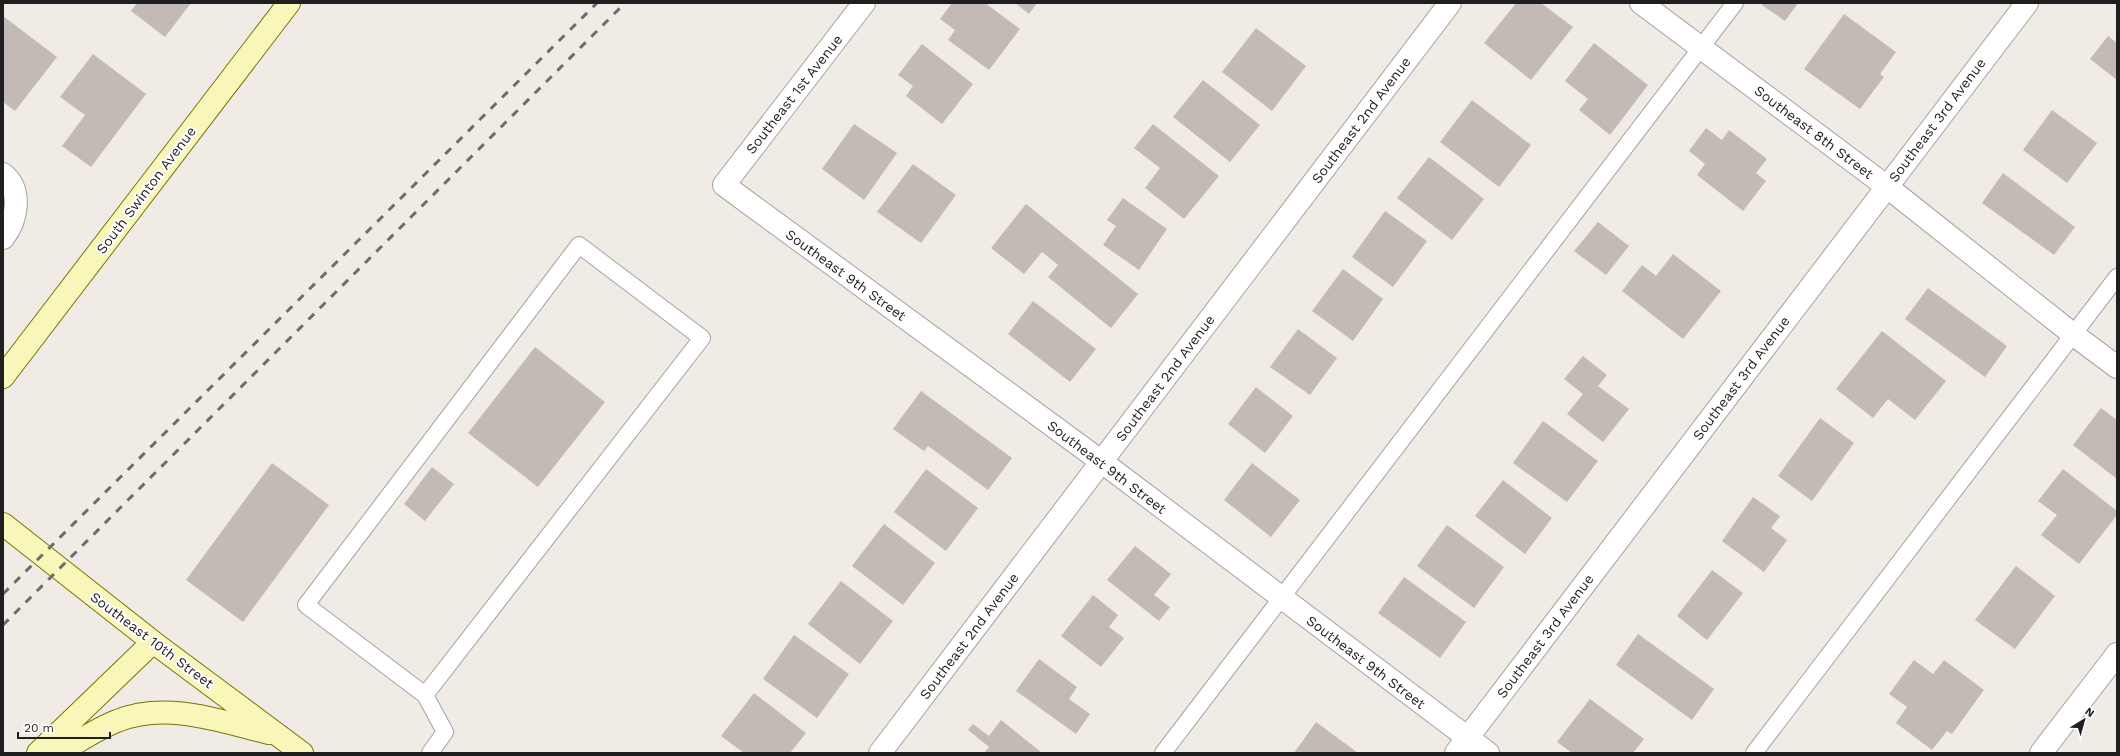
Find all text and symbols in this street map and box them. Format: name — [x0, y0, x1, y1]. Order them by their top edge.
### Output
street label: Southeast 1st Avenue — [743, 31, 845, 157]
street label: Southeast 2nd Avenue — [1308, 54, 1414, 186]
street label: Southeast 3rd Avenue — [1885, 55, 1989, 185]
street label: Southeast 8th Street — [1751, 82, 1877, 182]
street label: South Swinton Avenue — [93, 123, 199, 257]
street label: Southeast 9th Street — [783, 226, 909, 324]
street label: Southeast 2nd Avenue — [1112, 312, 1218, 444]
street label: Southeast 3rd Avenue — [1689, 313, 1793, 443]
street label: Southeast 9th Street — [1044, 417, 1170, 517]
street label: Southeast 2nd Avenue — [916, 570, 1022, 702]
street label: Southeast 3rd Avenue — [1493, 571, 1597, 701]
street label: Southeast 10th Street — [87, 589, 217, 692]
street label: Southeast 9th Street — [1303, 612, 1429, 712]
north arrow — [2064, 700, 2104, 740]
text: N — [2083, 705, 2097, 720]
scale bar — [18, 714, 110, 740]
text: 20 m — [24, 721, 54, 735]

